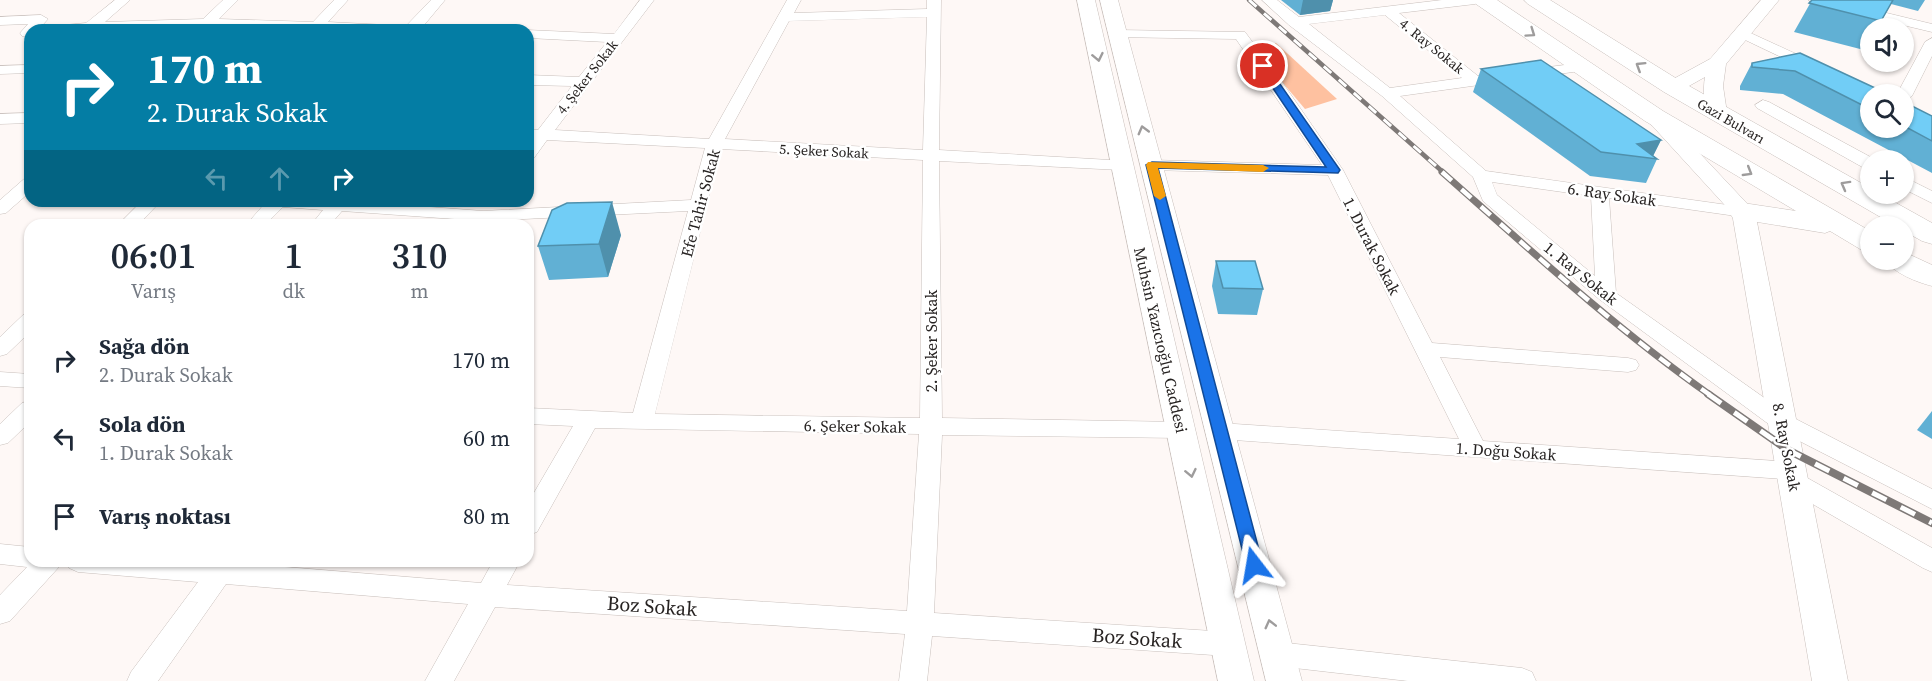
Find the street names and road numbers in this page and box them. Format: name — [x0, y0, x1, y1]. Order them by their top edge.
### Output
street label: 4. Ray Sokak — [1395, 14, 1469, 79]
street label: 4. Şeker Sokak — [552, 35, 623, 118]
street label: Gazi Bulvarı — [1693, 94, 1769, 148]
street label: 5. Şeker Sokak — [779, 139, 870, 163]
street label: Efe Tahir Sokak — [675, 146, 725, 260]
street label: 6. Ray Sokak — [1566, 177, 1658, 211]
street label: 1. Durak Sokak — [1338, 193, 1406, 299]
street label: 1. Ray Sokak — [1539, 236, 1623, 310]
street label: Muhsin Yazıcıoğlu Caddesi — [1129, 245, 1193, 435]
street label: 2. Şeker Sokak — [920, 290, 942, 392]
street label: 8. Ray Sokak — [1768, 401, 1806, 493]
street label: 6. Şeker Sokak — [804, 414, 907, 438]
street label: 1. Doğu Sokak — [1455, 437, 1557, 465]
street label: Boz Sokak — [606, 589, 698, 623]
street label: Boz Sokak — [1091, 621, 1183, 655]

